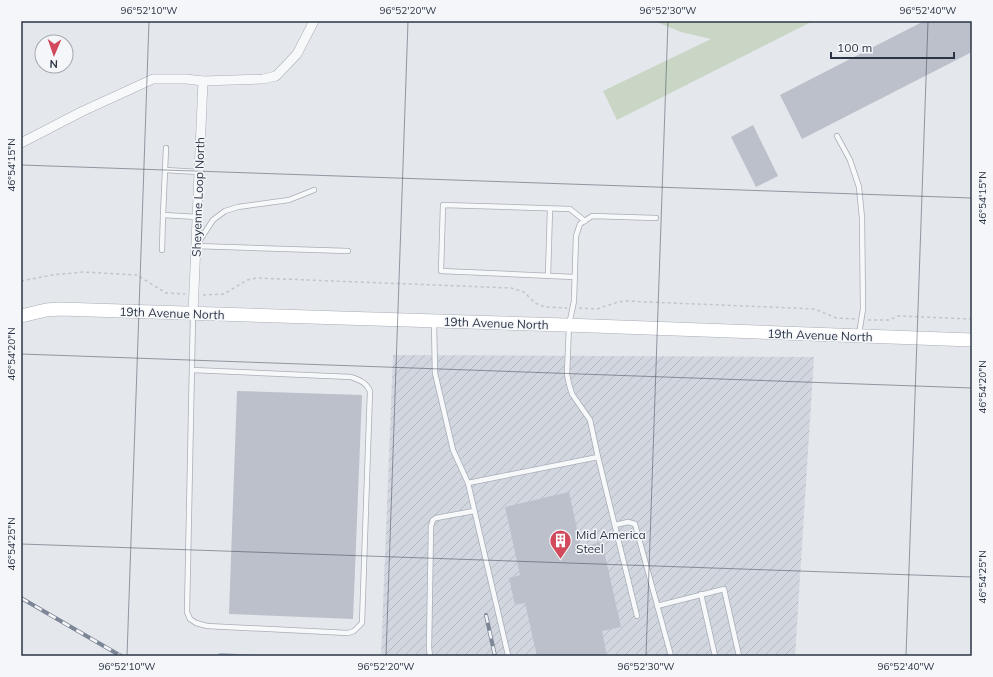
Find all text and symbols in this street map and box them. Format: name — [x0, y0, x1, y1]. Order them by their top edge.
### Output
text: 96°52'10"W — [121, 4, 177, 17]
text: 96°52'20"W — [380, 4, 436, 17]
text: 96°52'30"W — [640, 4, 696, 17]
text: 96°52'40"W — [900, 4, 956, 17]
north arrow — [34, 34, 74, 74]
scale bar — [831, 34, 954, 60]
text: 100 m — [837, 40, 872, 55]
text: N — [49, 57, 58, 71]
street label: Sheyenne Loop North — [188, 137, 208, 257]
text: 46°54'15"N — [5, 138, 18, 192]
text: 46°54'15"N — [976, 171, 989, 225]
street label: 19th Avenue North — [119, 304, 225, 322]
street label: 19th Avenue North — [443, 314, 549, 332]
street label: 19th Avenue North — [767, 326, 873, 344]
text: 46°54'20"N — [5, 327, 18, 381]
text: 46°54'20"N — [976, 360, 989, 414]
text: 46°54'25"N — [5, 517, 18, 571]
place label: Mid America Steel — [576, 527, 646, 556]
building icon: Mid America Steel — [548, 528, 574, 561]
text: 46°54'25"N — [976, 550, 989, 604]
text: 96°52'10"W — [99, 660, 155, 673]
text: 96°52'20"W — [358, 660, 414, 673]
text: 96°52'30"W — [618, 660, 674, 673]
text: 96°52'40"W — [878, 660, 934, 673]

